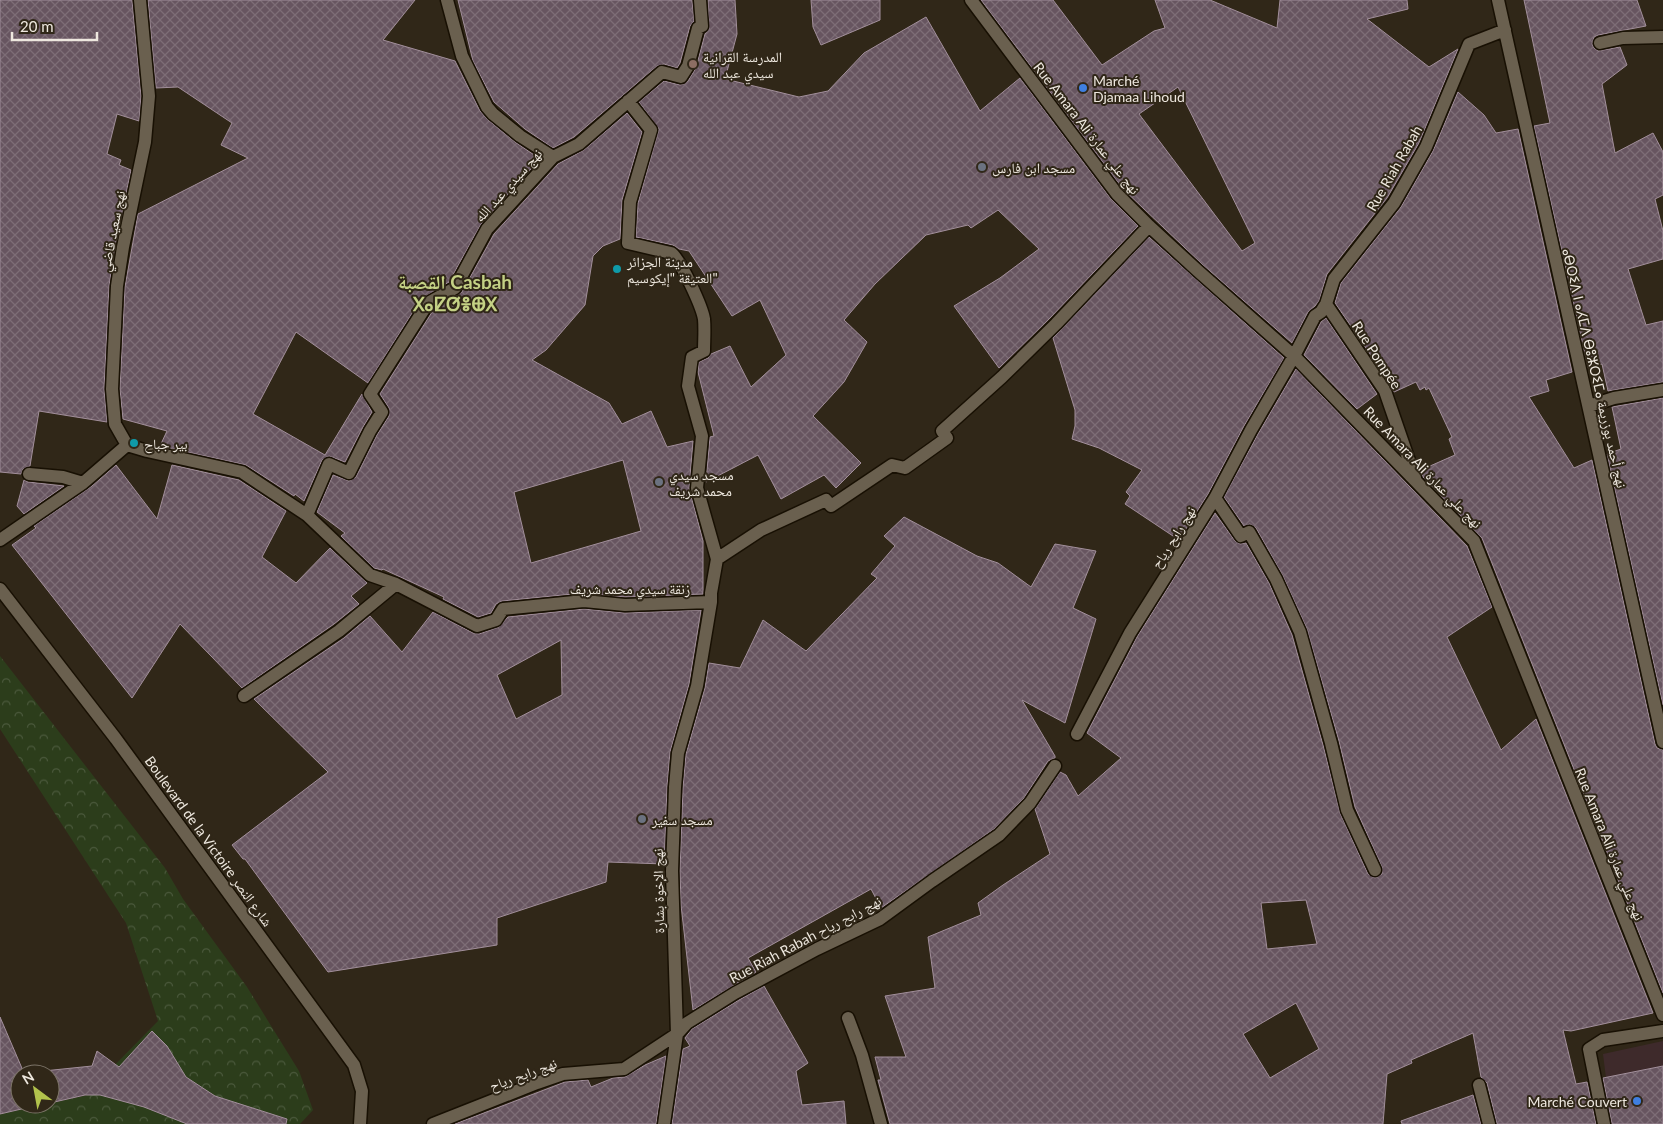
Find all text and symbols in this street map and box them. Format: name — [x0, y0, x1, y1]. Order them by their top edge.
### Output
scale bar — [12, 10, 98, 42]
text: 20 m — [20, 17, 54, 35]
place label: المدرسة القرانية سيدي عبد الله — [703, 48, 782, 84]
marker: المدرسة القرانية سيدي عبد الله — [687, 58, 699, 70]
street label: Rue Amara Ali نهج علي عمارة — [1027, 59, 1144, 200]
place label: Marché Djamaa Lihoud — [1093, 72, 1185, 105]
marker: Marché Djamaa Lihoud — [1077, 82, 1089, 94]
street label: Rue Riah Rabah — [1363, 122, 1425, 214]
street label: نهج سيدي عبد الله — [471, 145, 548, 227]
place label: مسجد ابن فارس — [992, 159, 1075, 177]
marker: مسجد ابن فارس — [976, 161, 988, 173]
street label: نهج سعيد قاضي — [96, 189, 132, 274]
street label: ⴰⴱⵔⵉⴷ ⵏ ⴰⵃⵎⴷ ⴱⵓⵣⵔⵉⵎⴰ نهج أحمد بوزريمة — [1557, 247, 1631, 490]
place label: مدينة الجزائر العتيقة "إيكوسيم" — [626, 253, 718, 288]
marker: مدينة الجزائر العتيقة "إيكوسيم" — [611, 263, 623, 275]
district label: القصبة Casbah ⵝⴰⵇⵚⴻⴲⵝ — [398, 270, 512, 315]
street label: Rue Pompée — [1349, 318, 1405, 392]
street label: Rue Amara Ali نهج علي عمارة — [1358, 403, 1486, 534]
place label: بير جباح — [144, 435, 188, 454]
marker: بير جباح — [128, 437, 140, 449]
place label: مسجد سيدي محمد شريف — [669, 466, 734, 500]
marker: مسجد سيدي محمد شريف — [653, 476, 665, 488]
street label: نهج رابح رياح — [1147, 503, 1201, 572]
street label: زنقة سيدي محمد شريف — [570, 580, 690, 600]
street label: Boulevard de la Victoire شارع النصر — [140, 753, 277, 931]
street label: Rue Amara Ali نهج علي عمارة — [1568, 765, 1648, 924]
place label: مسجد سفير — [651, 811, 713, 829]
marker: مسجد سفير — [636, 813, 648, 825]
street label: نهج الإخوة بشارة — [649, 848, 669, 934]
street label: Rue Riah Rabah نهج رابح رياح — [726, 892, 885, 988]
street label: نهج رابح رياح — [487, 1054, 560, 1096]
north arrow — [10, 1064, 60, 1114]
text: N — [19, 1067, 37, 1088]
place label: Marché Couvert — [1527, 1093, 1627, 1110]
marker: Marché Couvert — [1631, 1095, 1643, 1107]

